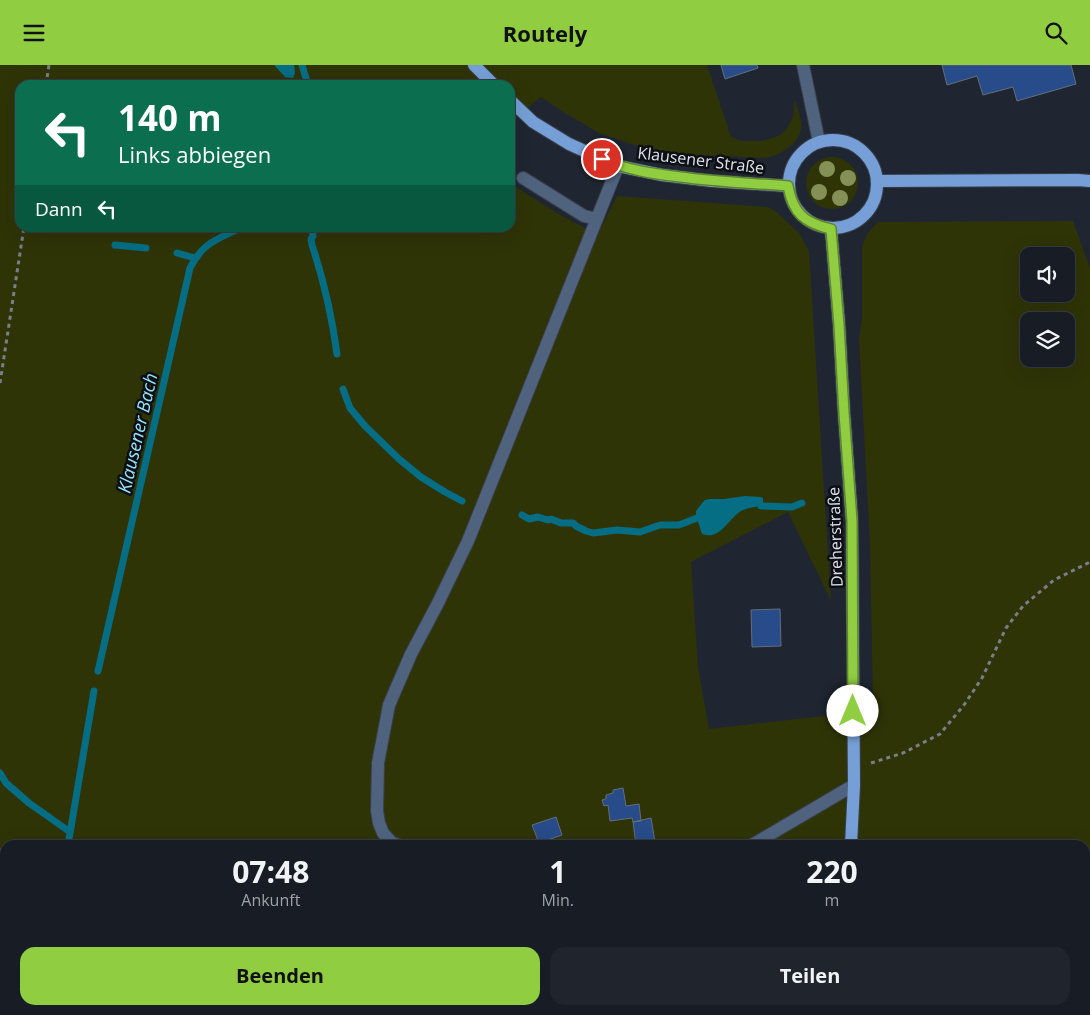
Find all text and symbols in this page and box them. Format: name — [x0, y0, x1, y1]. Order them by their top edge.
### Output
text: Routely — [503, 18, 587, 48]
icon: menu — [20, 19, 48, 47]
icon: search — [1042, 19, 1070, 47]
text: 140 m — [118, 94, 222, 141]
icon: left — [35, 100, 100, 165]
pin — [581, 138, 623, 180]
text: Links abbiegen — [118, 139, 271, 169]
street label: Klausener Straße — [636, 141, 766, 179]
icon: arrive — [588, 145, 616, 173]
icon: left — [93, 195, 121, 223]
text: Dann — [35, 196, 83, 222]
map controls — [1020, 247, 1075, 367]
button: sound — [1020, 247, 1075, 302]
button: layers — [1020, 312, 1075, 367]
water label: Klausener Bach — [112, 371, 162, 495]
street label: Dreherstraße — [822, 487, 848, 587]
position arrow — [826, 684, 878, 736]
text: 07:48 — [232, 851, 309, 892]
text: 1 — [549, 851, 566, 892]
text: 220 — [806, 851, 858, 892]
text: Ankunft — [241, 889, 300, 911]
text: Min. — [542, 889, 574, 911]
text: m — [825, 889, 839, 911]
button: Beenden — [20, 947, 540, 1005]
button: Teilen — [550, 947, 1070, 1005]

